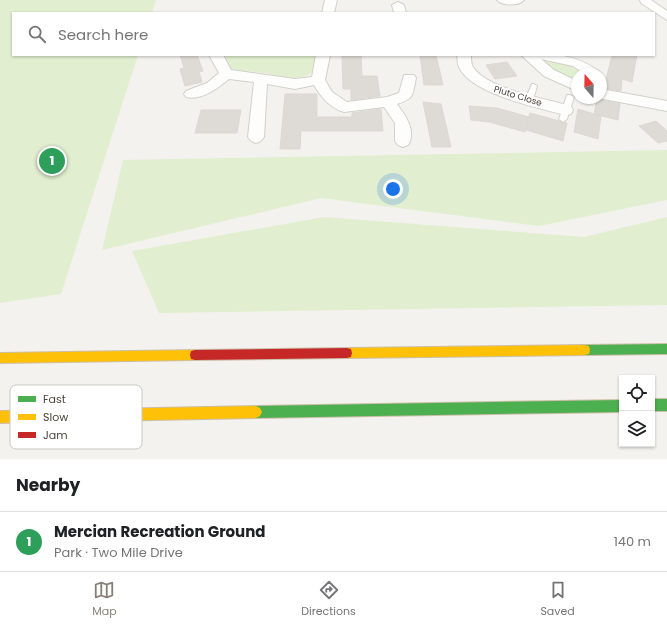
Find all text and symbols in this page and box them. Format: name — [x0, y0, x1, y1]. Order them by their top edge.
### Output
search box — [12, 12, 655, 56]
icon: search — [26, 23, 48, 45]
text: Search here — [58, 24, 148, 45]
north arrow — [571, 68, 607, 104]
street label: Pluto Close — [492, 83, 544, 109]
pin: 1 — [39, 146, 65, 176]
your location — [383, 179, 403, 199]
map controls — [619, 375, 655, 447]
button: locate — [619, 375, 655, 411]
legend — [10, 385, 142, 449]
text: Fast — [43, 391, 66, 407]
text: Slow — [43, 409, 68, 425]
button: layers — [619, 411, 655, 447]
text: Jam — [43, 427, 68, 443]
text: Nearby — [16, 473, 80, 497]
text: Mercian Recreation Ground — [54, 521, 266, 542]
text: 1 — [27, 532, 31, 551]
text: 140 m — [614, 532, 651, 551]
text: Park · Two Mile Drive — [54, 543, 183, 562]
tab: Map — [92, 579, 117, 620]
tab: Directions — [301, 579, 356, 620]
tab: Saved — [540, 579, 575, 620]

